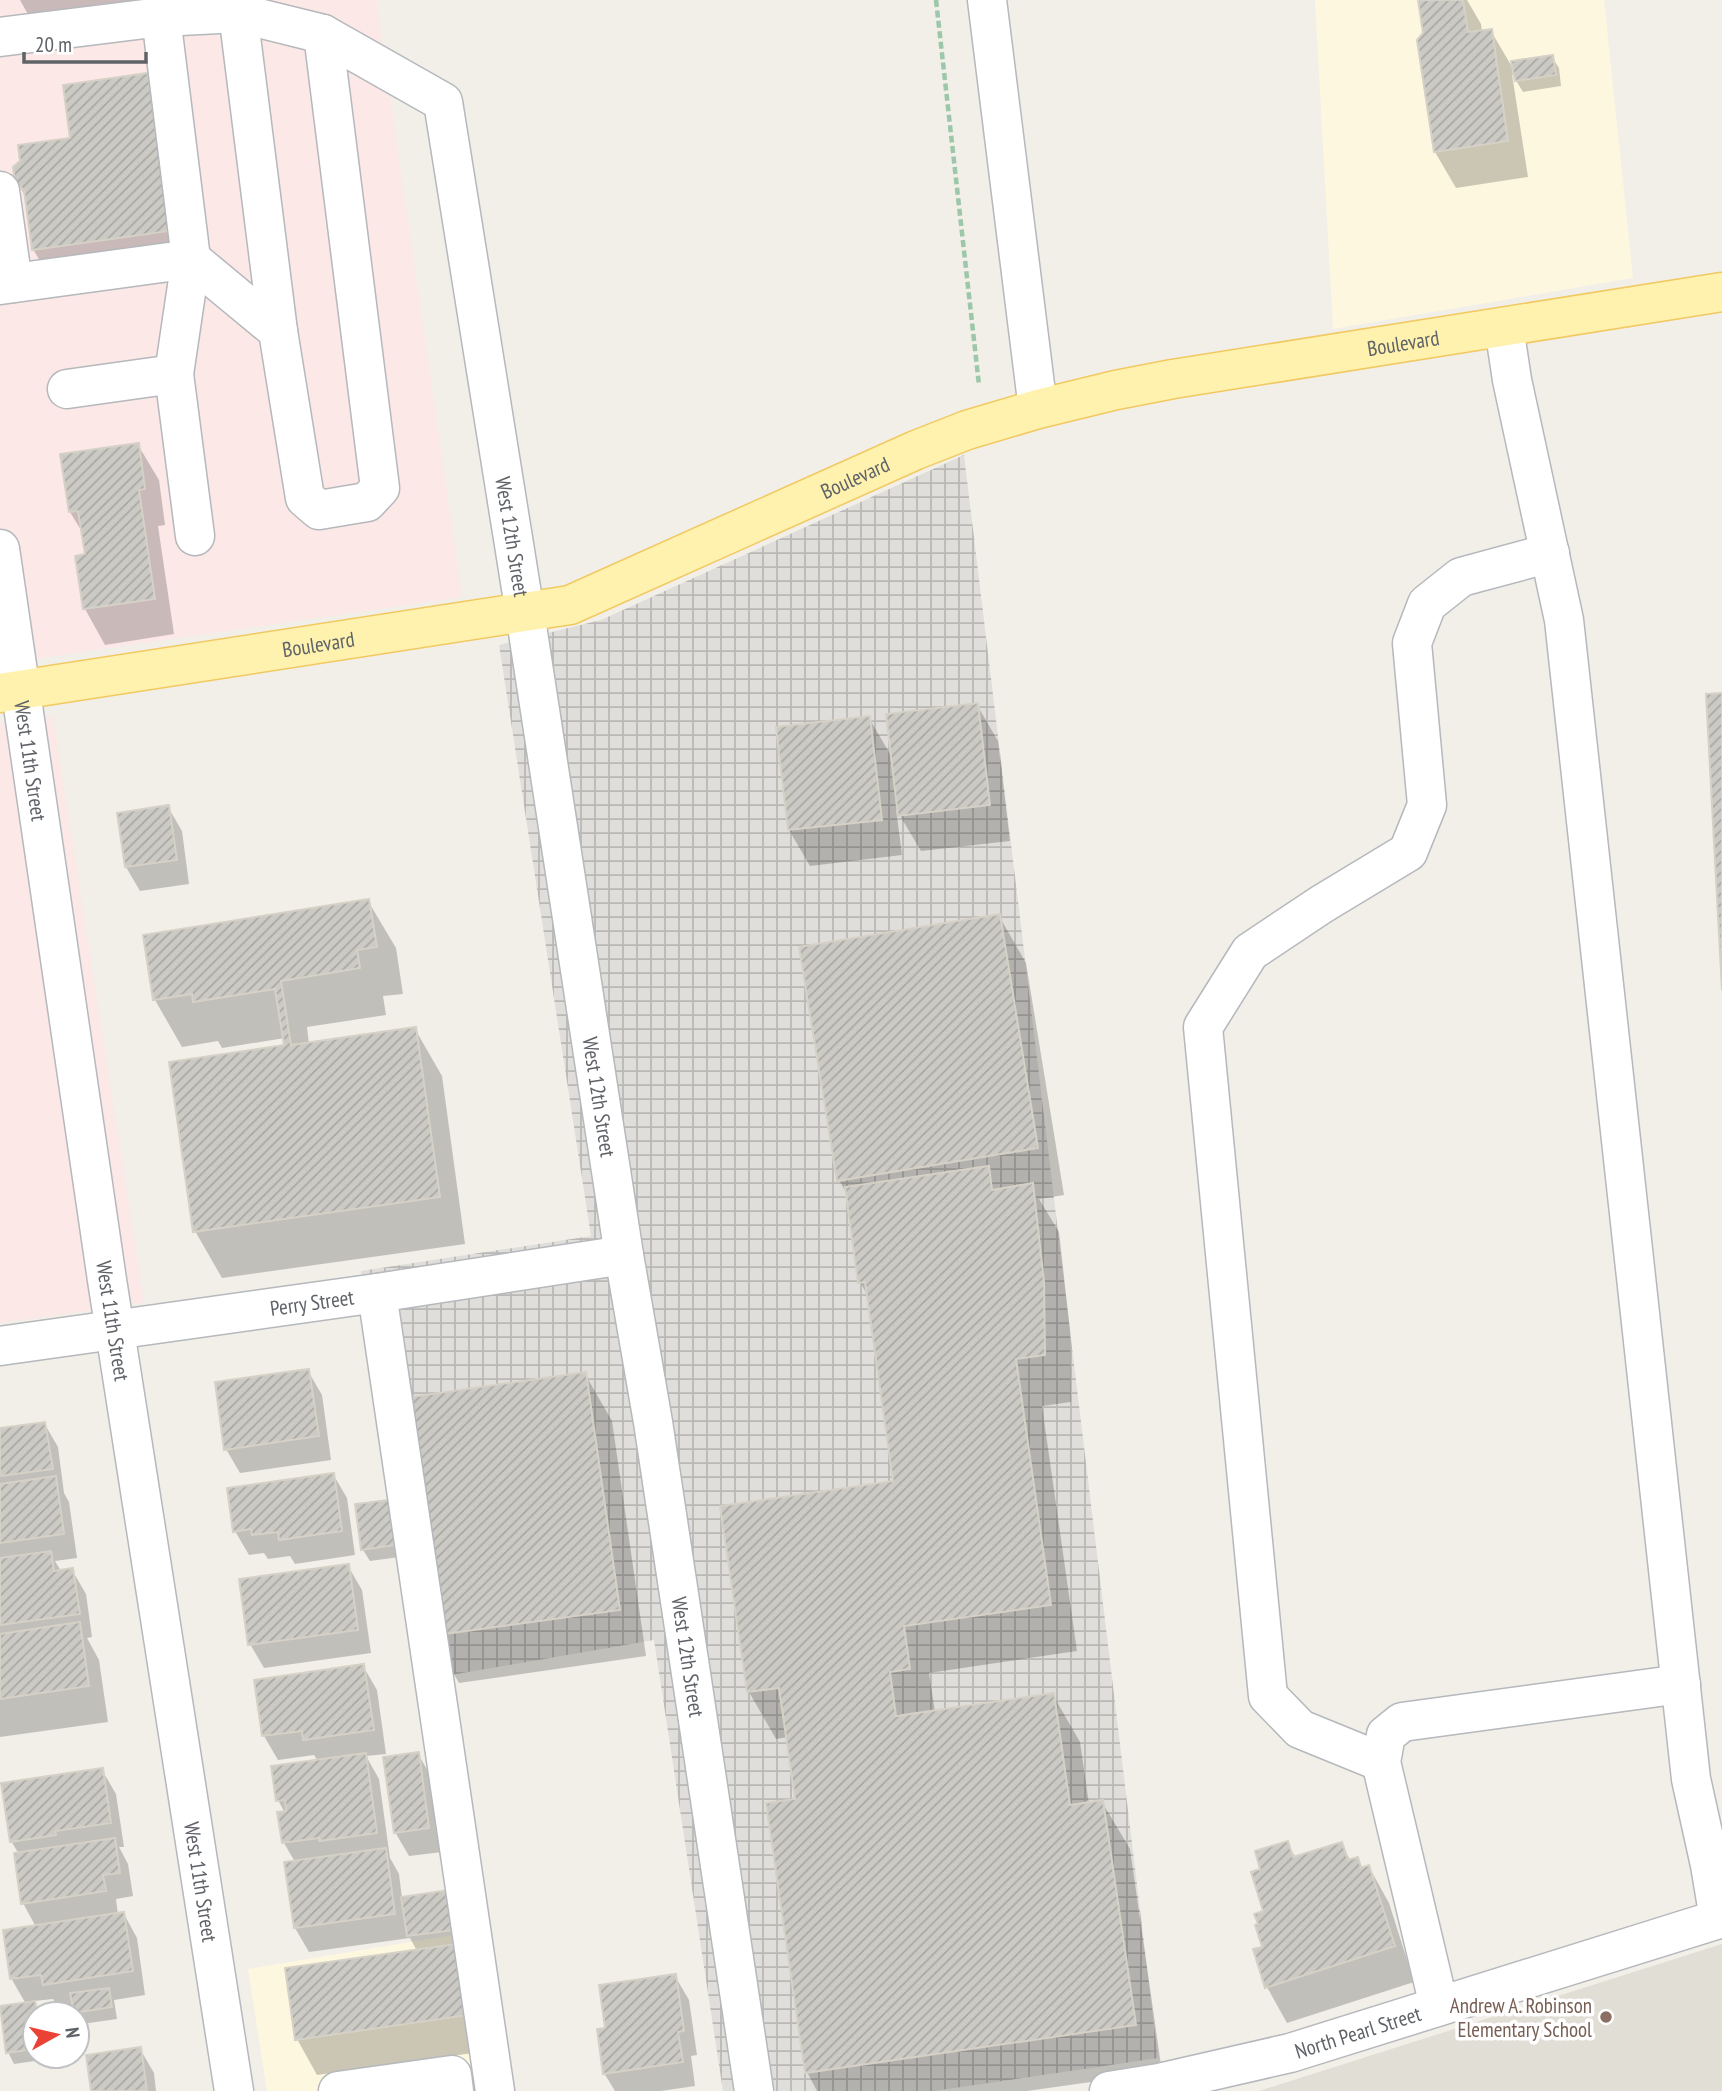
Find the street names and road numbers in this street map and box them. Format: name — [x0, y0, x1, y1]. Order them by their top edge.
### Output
street label: Boulevard — [1365, 324, 1441, 362]
street label: Boulevard — [816, 450, 894, 505]
street label: West 12th Street — [490, 475, 536, 599]
street label: Boulevard — [280, 625, 356, 663]
street label: West 11th Street — [9, 699, 53, 823]
street label: West 12th Street — [577, 1035, 622, 1159]
street label: West 11th Street — [91, 1259, 136, 1383]
street label: Perry Street — [268, 1283, 356, 1321]
street label: West 12th Street — [666, 1595, 711, 1719]
street label: West 11th Street — [179, 1820, 224, 1944]
street label: North Pearl Street — [1291, 1999, 1424, 2064]

